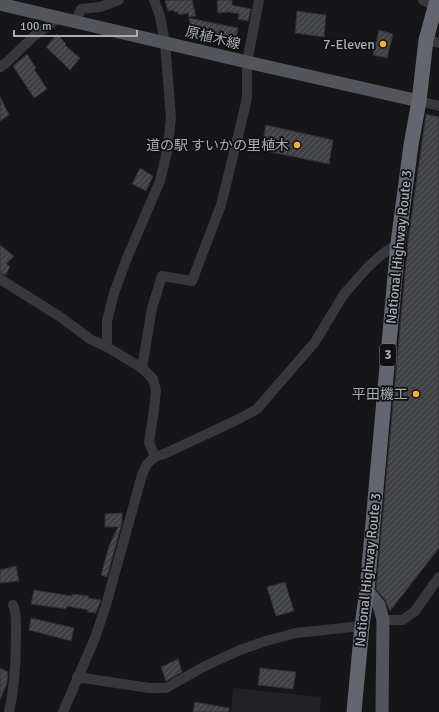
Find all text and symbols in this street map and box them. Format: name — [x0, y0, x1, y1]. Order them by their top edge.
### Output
scale bar — [14, 12, 137, 38]
text: 100 m — [20, 19, 52, 34]
street label: 原植木線 — [184, 23, 242, 53]
place label: 7-Eleven — [323, 36, 375, 53]
marker: 7-Eleven — [378, 39, 388, 49]
place label: 道の駅 すいかの里植木 — [146, 137, 289, 154]
marker: 道の駅 すいかの里植木 — [292, 140, 302, 150]
street label: National Highway Route 3 — [382, 169, 416, 325]
road number: 3 — [380, 344, 396, 366]
place label: 平田機工 — [352, 386, 408, 403]
marker: 平田機工 — [411, 389, 421, 399]
street label: National Highway Route 3 — [351, 492, 385, 648]

